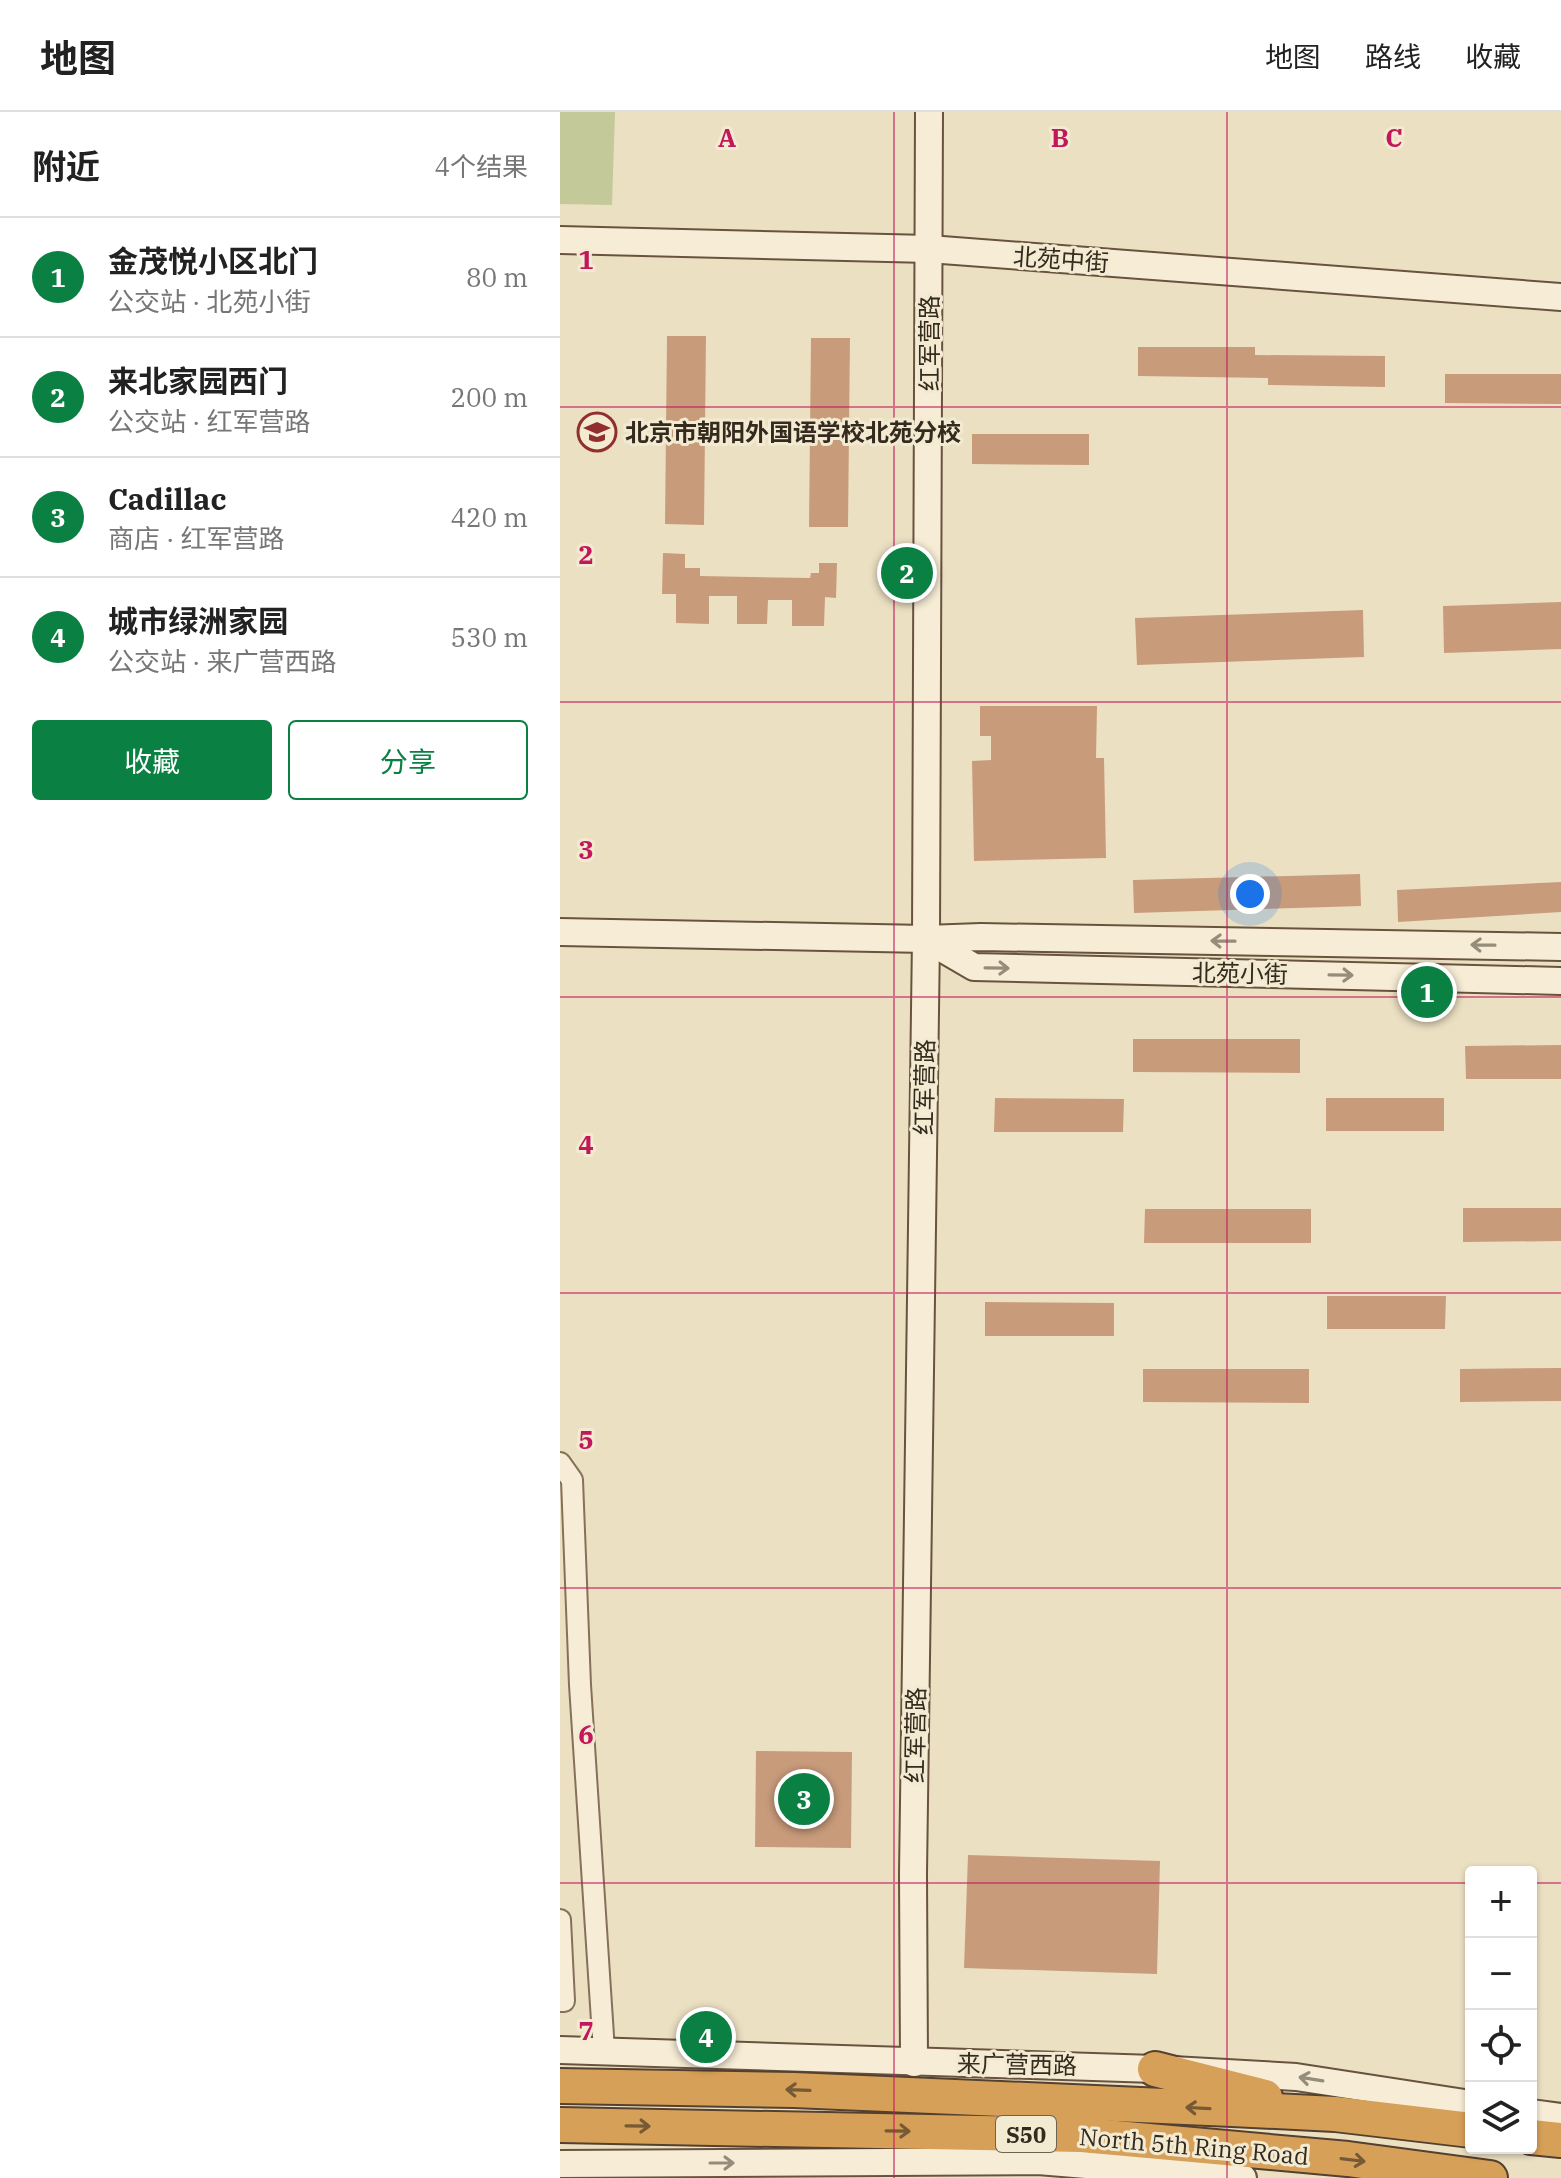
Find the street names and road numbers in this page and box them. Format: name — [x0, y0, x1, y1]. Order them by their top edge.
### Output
street label: 北苑中街 — [1012, 240, 1110, 278]
street label: 红军营路 — [913, 295, 945, 391]
street label: 北苑小街 — [1192, 956, 1288, 990]
street label: 红军营路 — [907, 1039, 941, 1135]
street label: 红军营路 — [898, 1687, 932, 1783]
street label: 来广营西路 — [957, 2047, 1077, 2081]
road number: S50 — [996, 2116, 1056, 2152]
street label: North 5th Ring Road — [1078, 2120, 1310, 2172]

